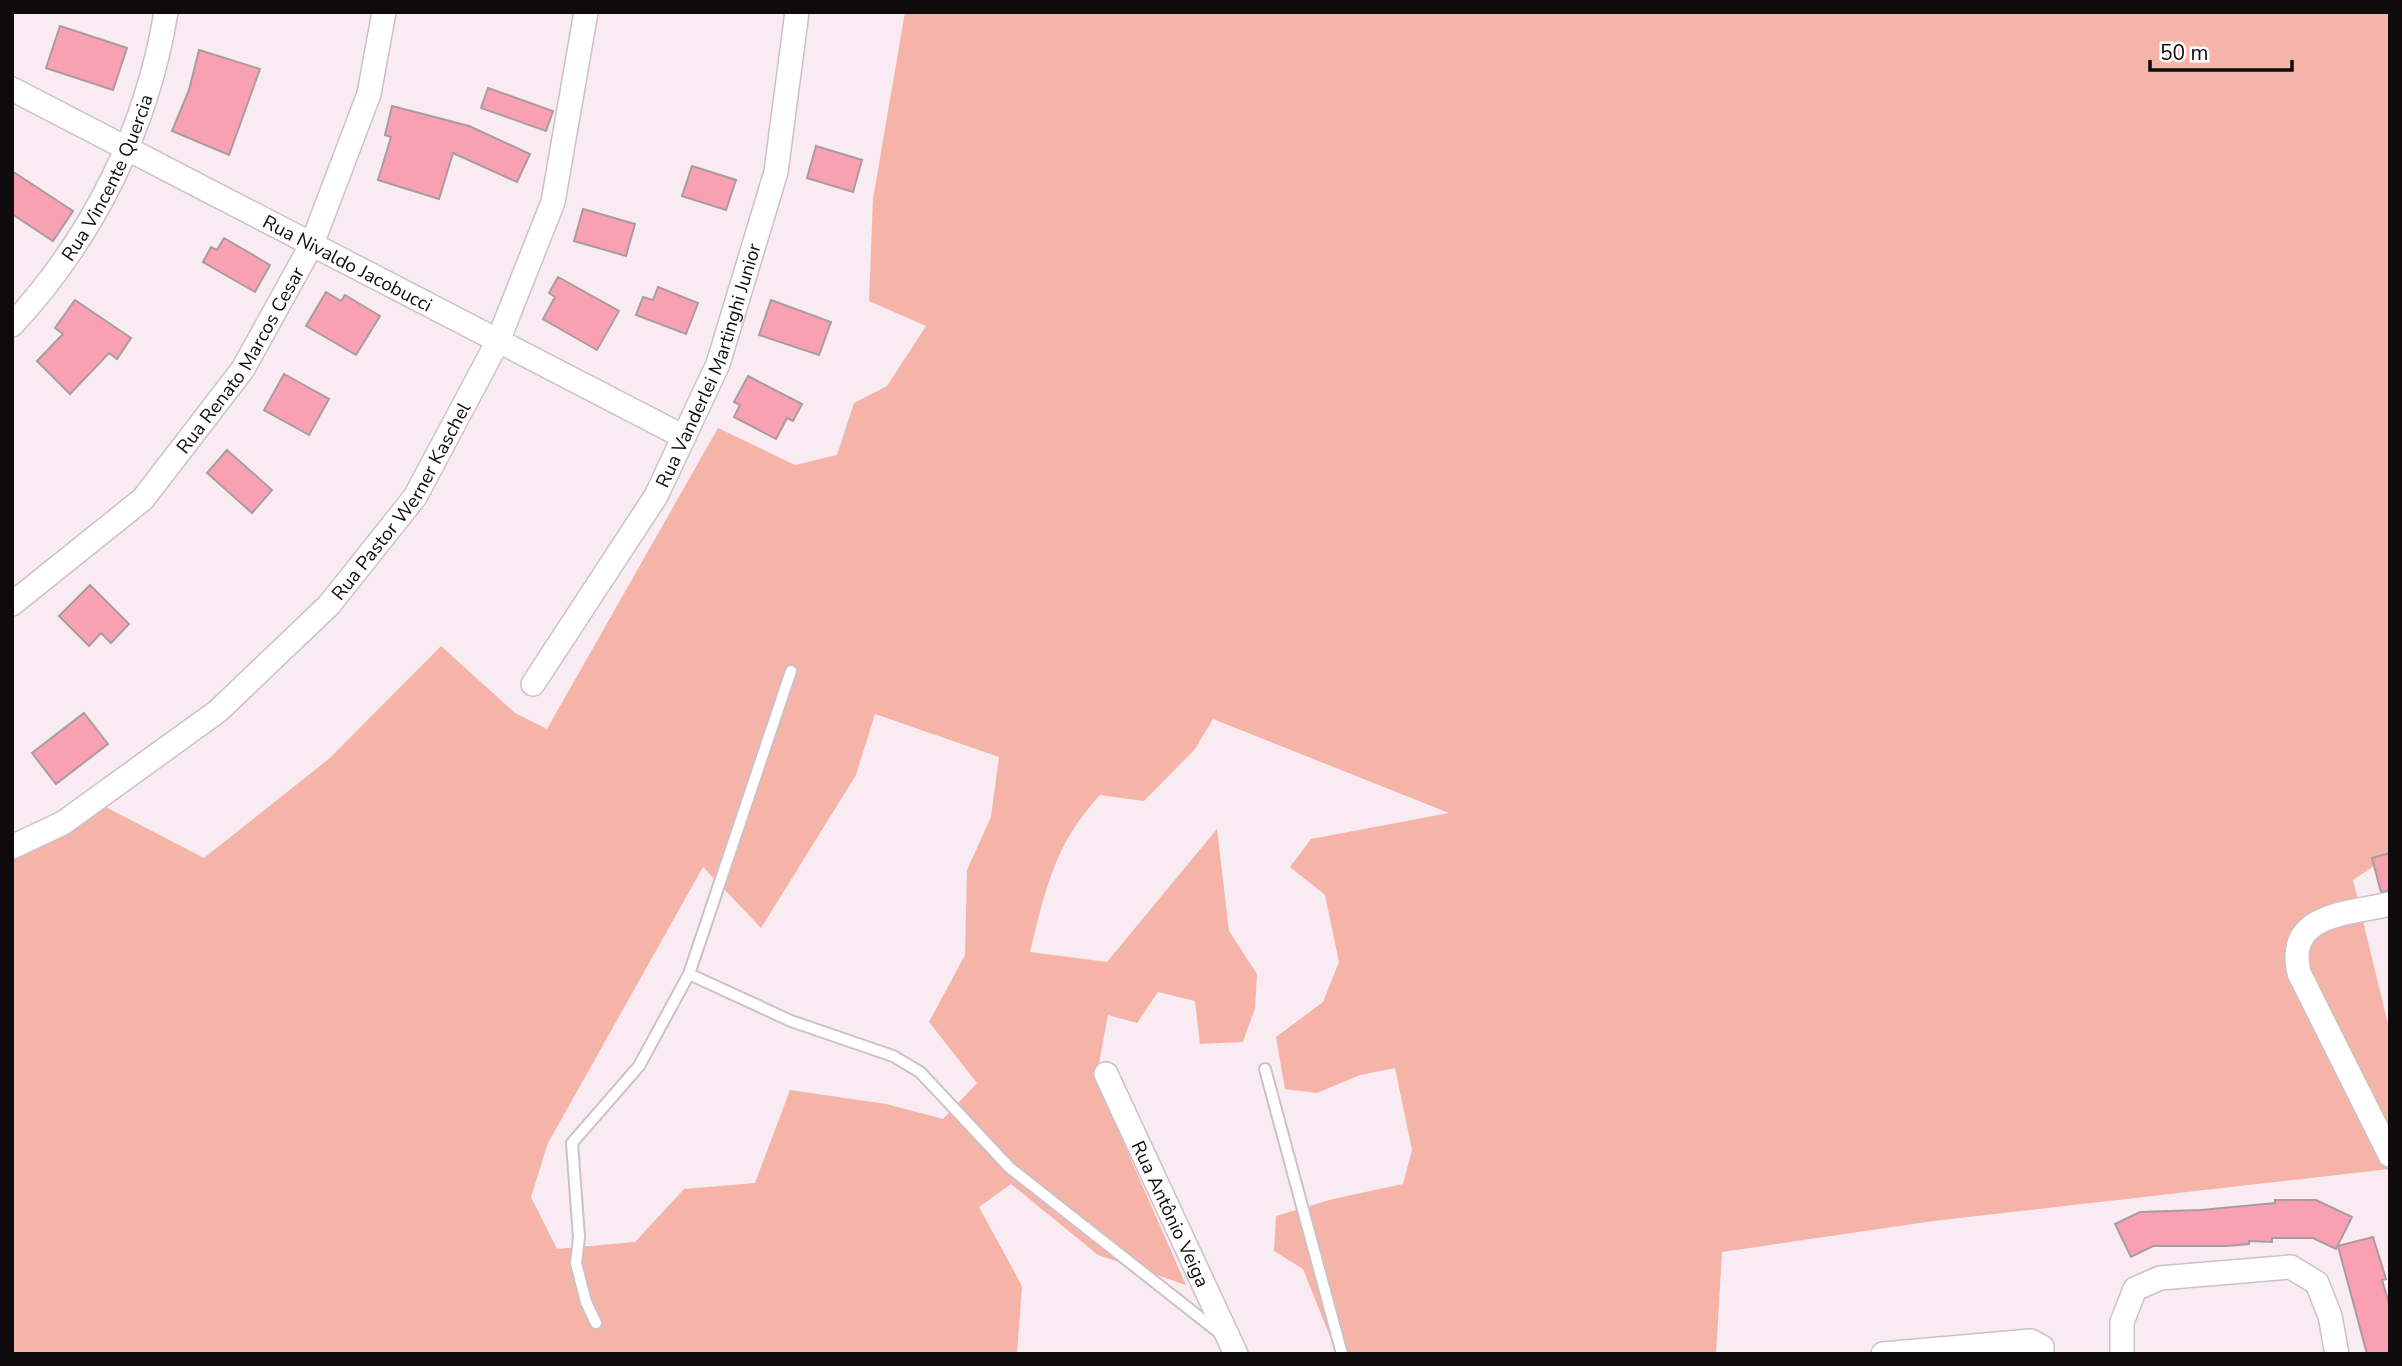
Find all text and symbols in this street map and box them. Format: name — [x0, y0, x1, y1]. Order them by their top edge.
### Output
scale bar — [2150, 28, 2292, 72]
text: 50 m — [2160, 39, 2209, 67]
street label: Rua Vincente Quercia — [56, 91, 160, 266]
street label: Rua Nivaldo Jacobucci — [258, 209, 436, 318]
street label: Rua Vanderlei Martinghi Junior — [650, 240, 768, 492]
street label: Rua Renato Marcos Cesar — [171, 262, 311, 459]
street label: Rua Pastor Werner Kaschel — [326, 398, 477, 606]
street label: Rua Antônio Veiga — [1125, 1137, 1215, 1291]

